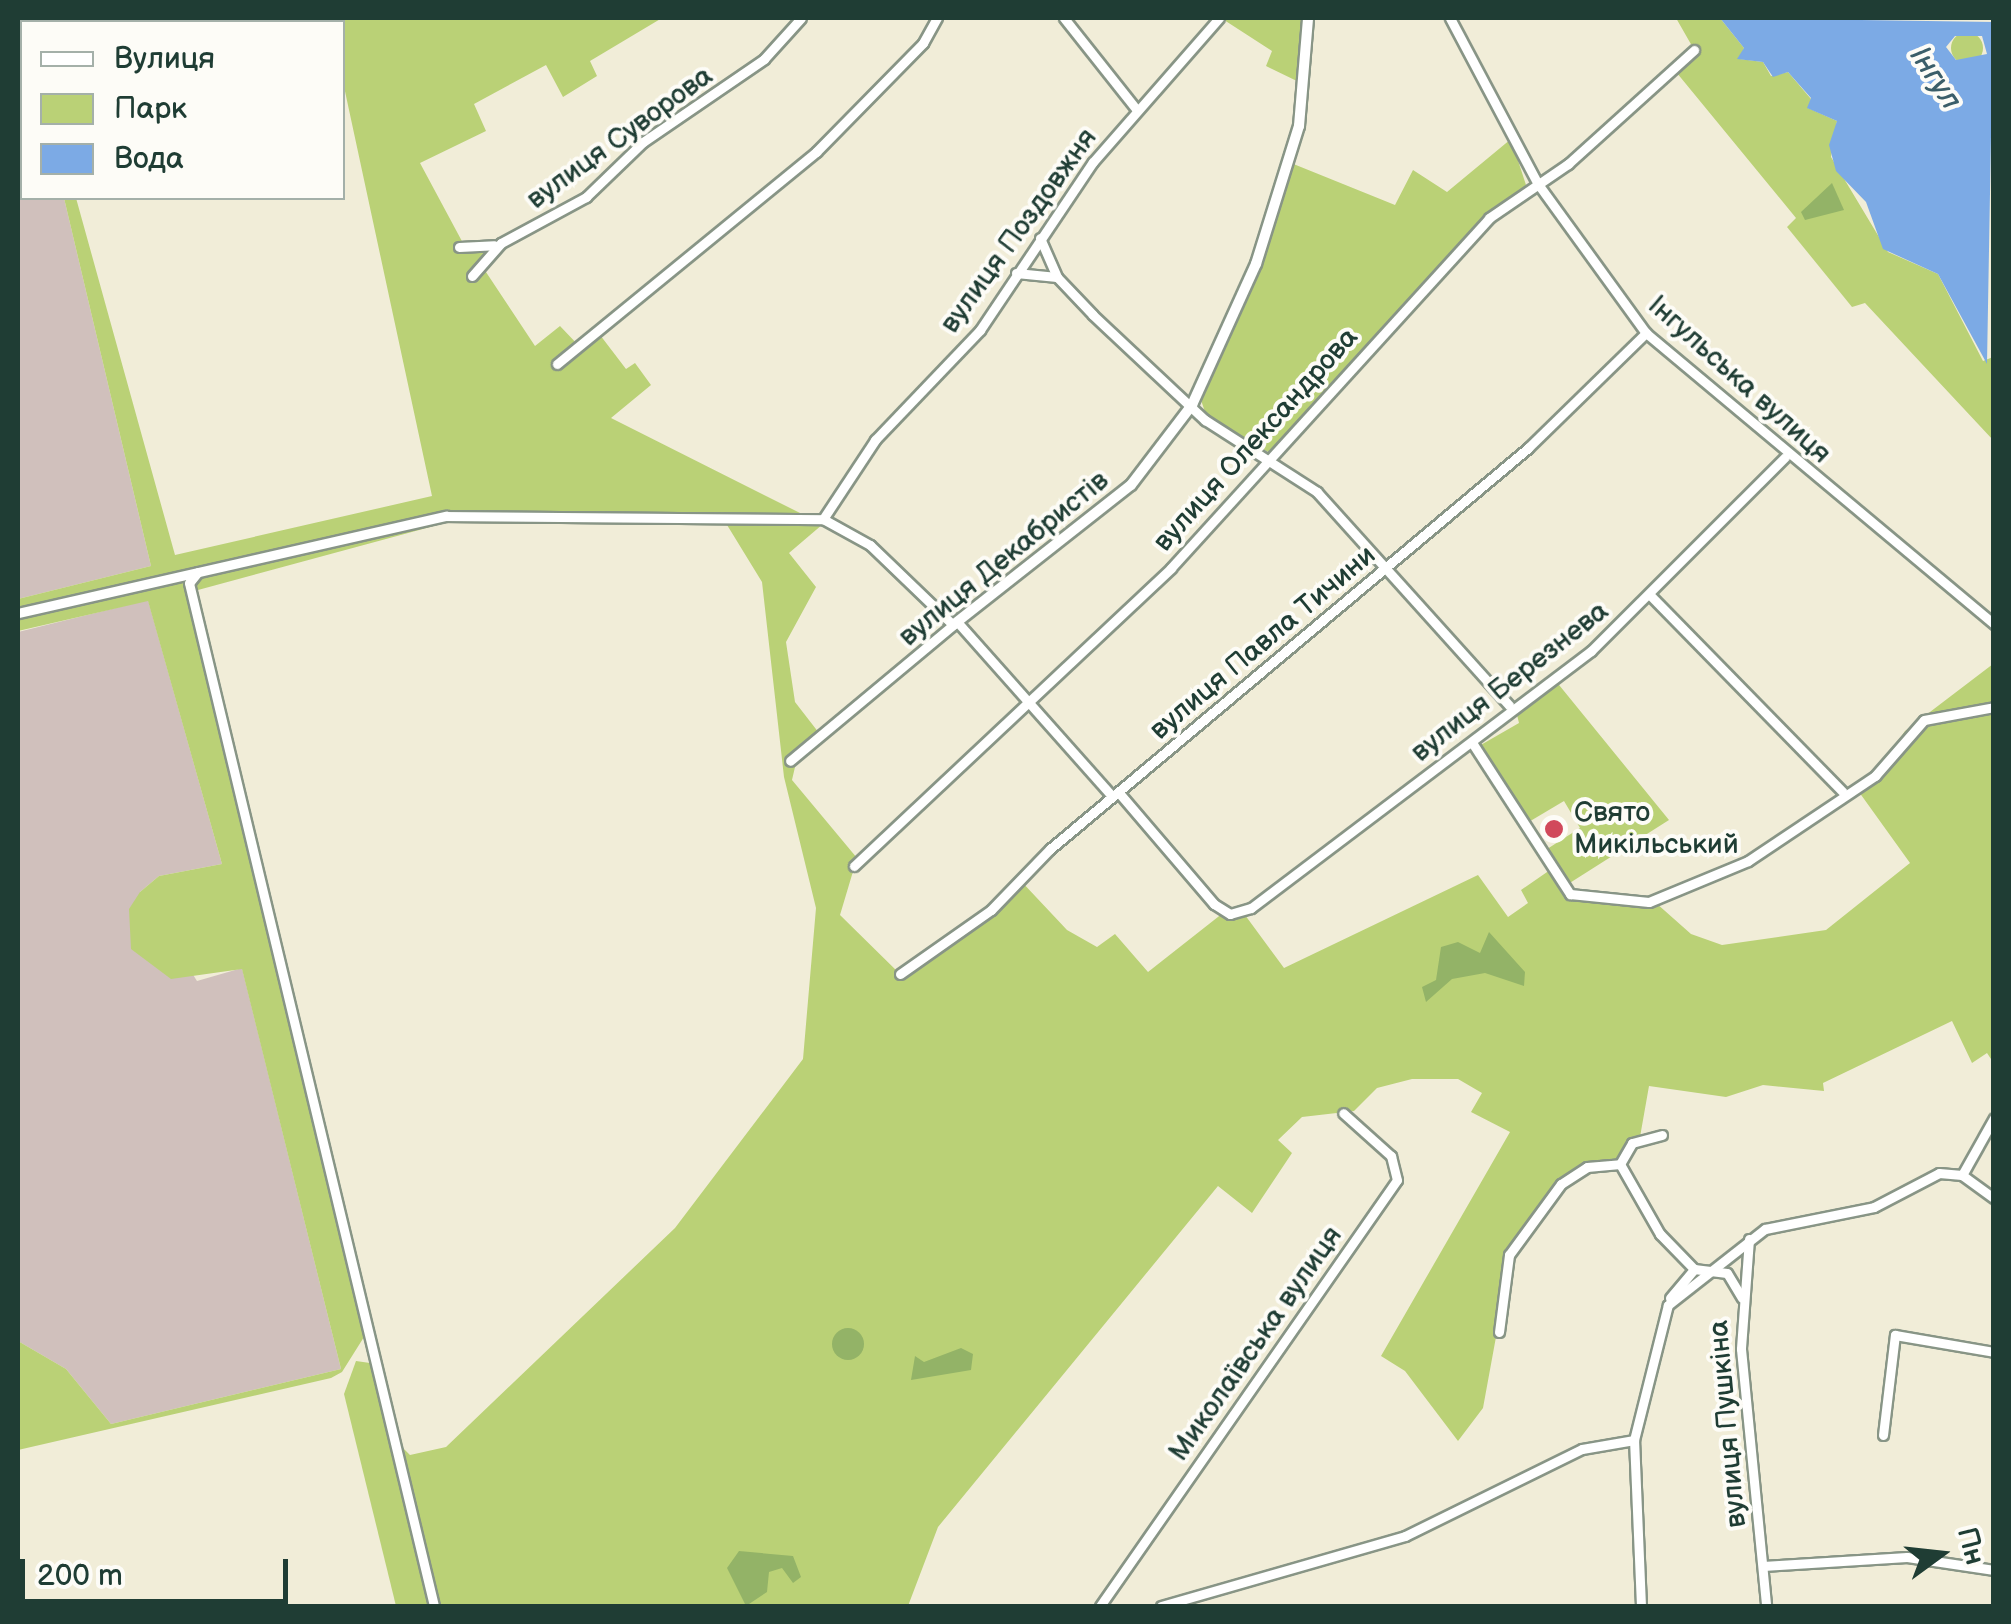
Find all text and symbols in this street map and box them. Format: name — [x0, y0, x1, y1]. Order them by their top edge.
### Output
legend — [20, 20, 345, 200]
water label: Інгул — [1901, 40, 1969, 116]
text: Вулиця — [114, 41, 215, 77]
street label: вулиця Суворова — [521, 59, 719, 217]
text: Парк — [114, 91, 187, 127]
street label: вулиця Поздовжня — [934, 122, 1104, 340]
text: Вода — [114, 141, 184, 177]
street label: Інгульська вулиця — [1641, 289, 1837, 471]
street label: вулиця Олександрова — [1147, 321, 1365, 559]
street label: вулиця Декабристів — [892, 464, 1116, 654]
street label: вулиця Павла Тичини — [1143, 539, 1383, 747]
street label: вулиця Березнева — [1405, 595, 1615, 769]
place label: Свято Микільський — [1574, 796, 1739, 862]
marker: Свято Микільський — [1543, 818, 1565, 840]
street label: Миколаївська вулиця — [1162, 1220, 1350, 1468]
street label: вулиця Пушкіна — [1702, 1319, 1754, 1529]
north arrow — [1891, 1504, 1991, 1604]
text: Пн — [1950, 1524, 1991, 1568]
scale bar — [25, 1539, 292, 1601]
text: 200 m — [37, 1558, 123, 1594]

